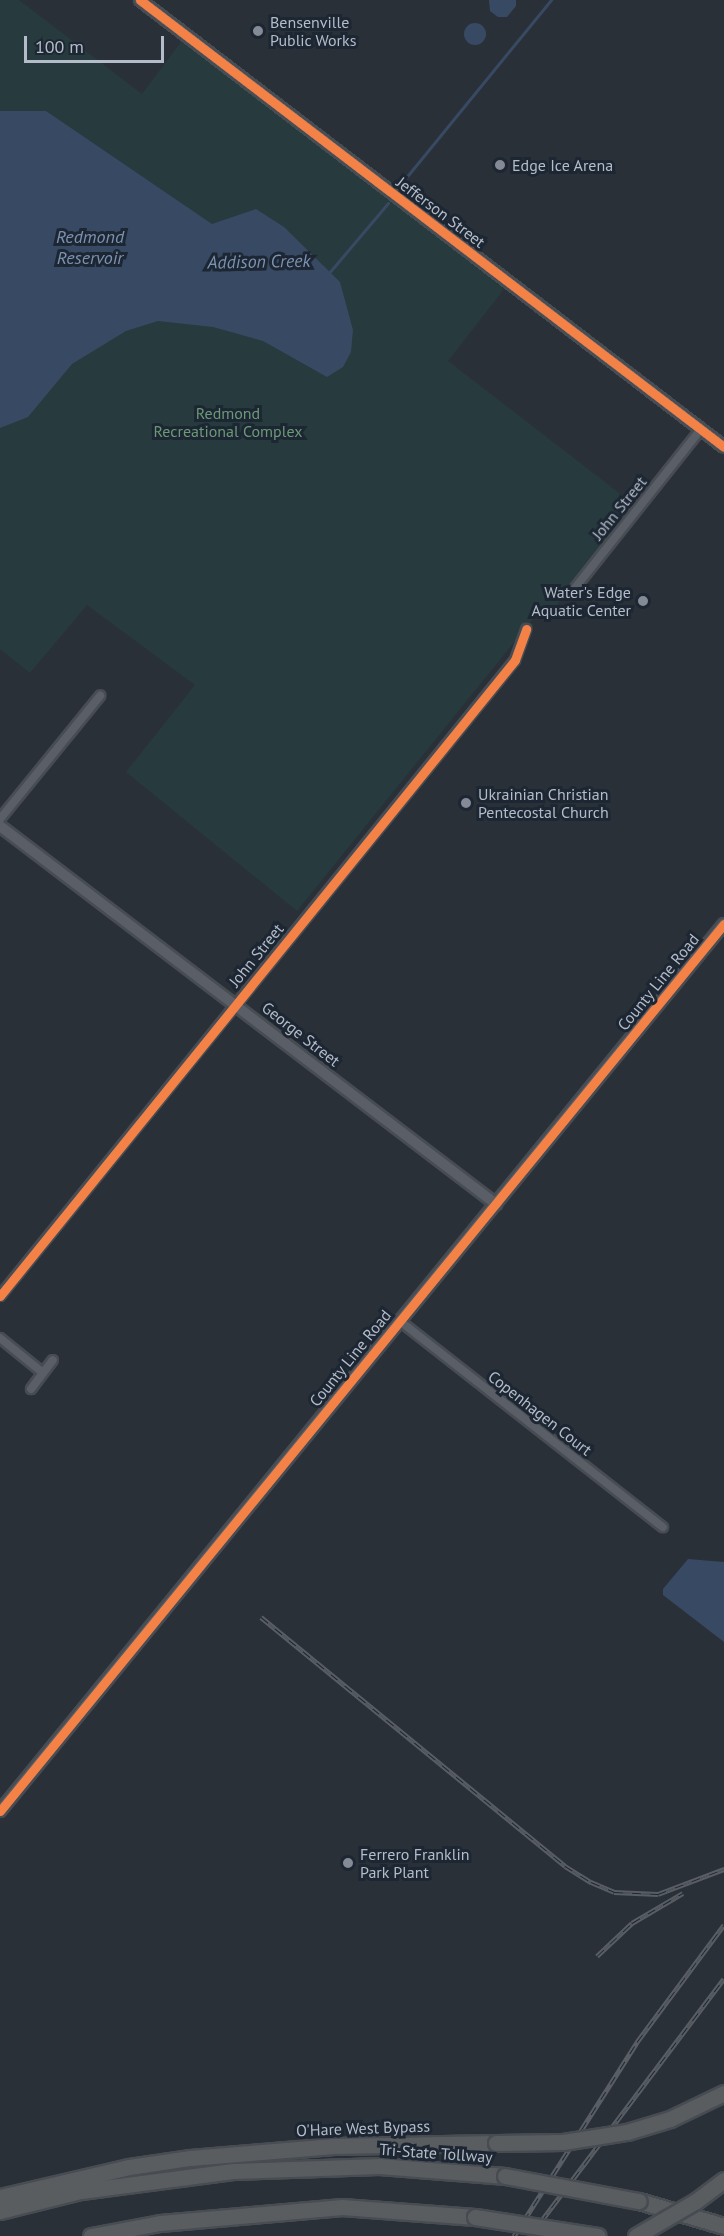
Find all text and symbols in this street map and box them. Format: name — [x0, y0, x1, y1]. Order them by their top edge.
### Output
place label: Bensenville Public Works — [270, 12, 357, 50]
scale bar — [27, 24, 166, 62]
marker: Bensenville Public Works — [251, 24, 265, 38]
text: 100 m — [35, 35, 84, 58]
place label: Edge Ice Arena — [512, 155, 614, 175]
marker: Edge Ice Arena — [493, 158, 507, 172]
street label: Jefferson Street — [393, 173, 489, 251]
water label: Redmond Reservoir — [56, 227, 124, 270]
water label: Addison Creek — [207, 250, 311, 274]
park label: Redmond Recreational Complex — [154, 403, 302, 441]
street label: John Street — [588, 472, 650, 544]
place label: Water's Edge Aquatic Center — [531, 582, 631, 620]
marker: Water's Edge Aquatic Center — [636, 594, 650, 608]
place label: Ukrainian Christian Pentecostal Church — [478, 784, 609, 822]
marker: Ukrainian Christian Pentecostal Church — [459, 796, 473, 810]
street label: John Street — [225, 919, 287, 991]
street label: County Line Road — [613, 930, 703, 1034]
street label: George Street — [258, 998, 344, 1070]
street label: County Line Road — [305, 1306, 395, 1410]
street label: Copenhagen Court — [484, 1367, 596, 1459]
place label: Ferrero Franklin Park Plant — [360, 1844, 469, 1882]
marker: Ferrero Franklin Park Plant — [341, 1856, 355, 1870]
street label: O'Hare West Bypass — [296, 2116, 430, 2140]
street label: Tri-State Tollway — [378, 2139, 494, 2167]

